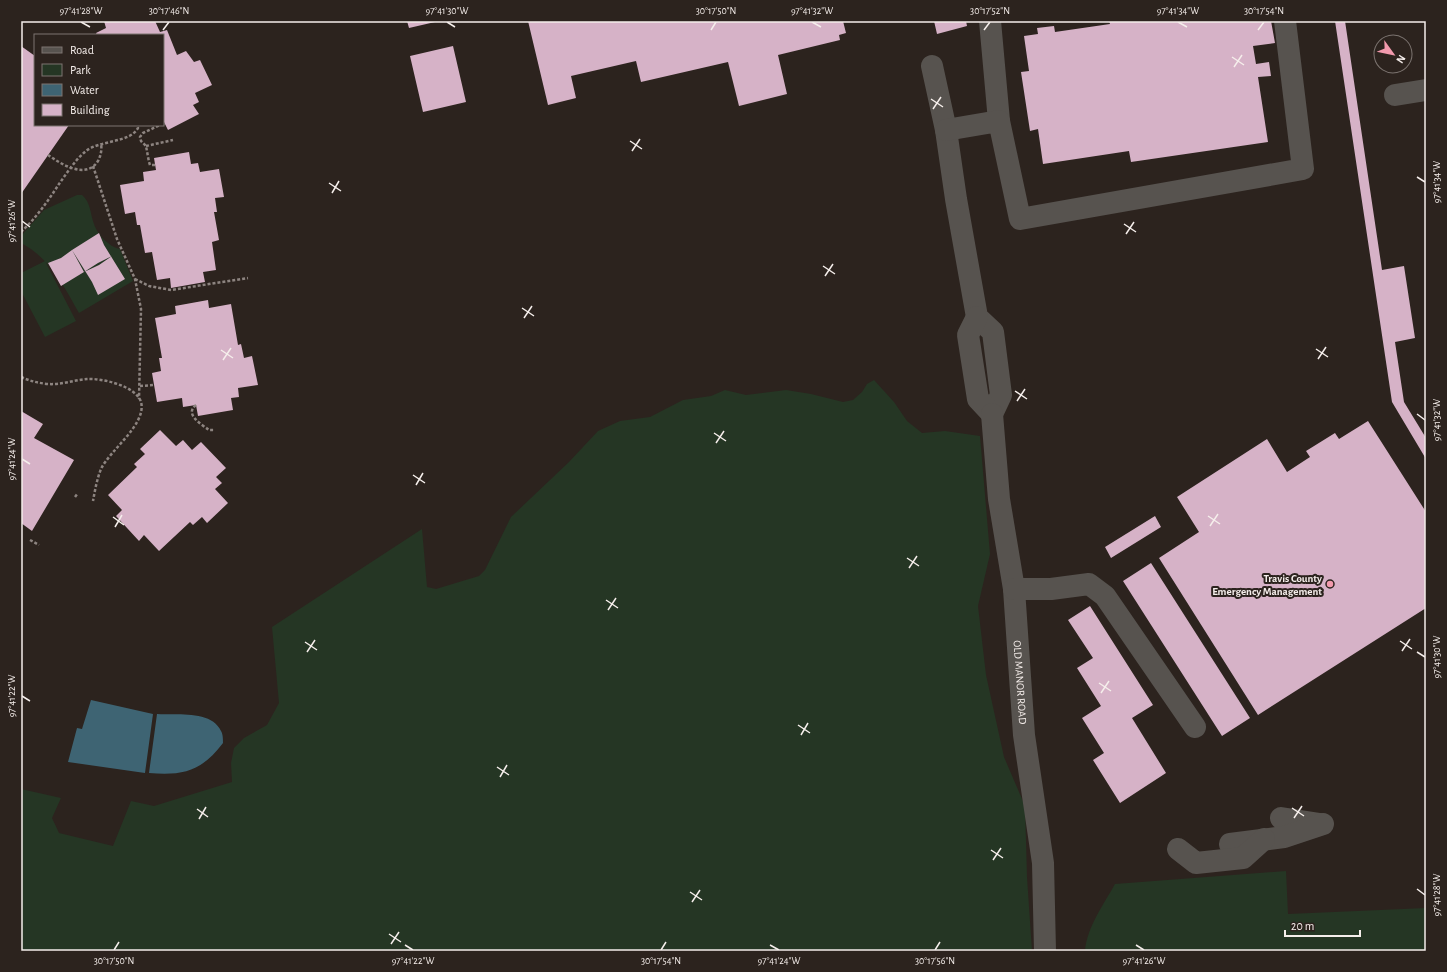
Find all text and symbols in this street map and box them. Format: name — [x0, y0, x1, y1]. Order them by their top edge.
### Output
text: 97°41'28"W — [60, 6, 103, 16]
text: 30°17'46"N — [149, 6, 189, 16]
text: 97°41'30"W — [426, 6, 469, 16]
text: 30°17'50"N — [696, 6, 736, 16]
text: 97°41'32"W — [791, 6, 833, 16]
text: 30°17'52"N — [970, 6, 1010, 16]
text: 97°41'34"W — [1157, 6, 1199, 16]
text: 30°17'54"N — [1244, 6, 1284, 16]
legend — [34, 34, 164, 126]
north arrow — [1373, 34, 1413, 74]
text: Road — [70, 44, 94, 56]
text: N — [1394, 53, 1408, 65]
text: Park — [70, 64, 91, 76]
text: Water — [70, 84, 99, 96]
text: Building — [70, 104, 110, 116]
text: 97°41'34"W — [1432, 161, 1442, 203]
text: 97°41'26"W — [7, 200, 17, 242]
text: 97°41'32"W — [1432, 399, 1442, 441]
text: 97°41'24"W — [7, 437, 17, 480]
place label: Travis County Emergency Management — [1212, 573, 1322, 597]
marker: Travis County Emergency Management — [1325, 579, 1335, 589]
text: 97°41'30"W — [1432, 635, 1442, 678]
street label: OLD MANOR ROAD — [1012, 640, 1028, 725]
text: 97°41'22"W — [7, 675, 17, 717]
text: 97°41'28"W — [1432, 873, 1442, 916]
scale bar — [1285, 912, 1360, 938]
text: 20 m — [1291, 920, 1314, 932]
text: 30°17'50"N — [94, 956, 134, 966]
text: 97°41'22"W — [392, 956, 434, 966]
text: 30°17'54"N — [641, 956, 681, 966]
text: 97°41'24"W — [758, 956, 801, 966]
text: 30°17'56"N — [915, 956, 955, 966]
text: 97°41'26"W — [1123, 956, 1165, 966]

